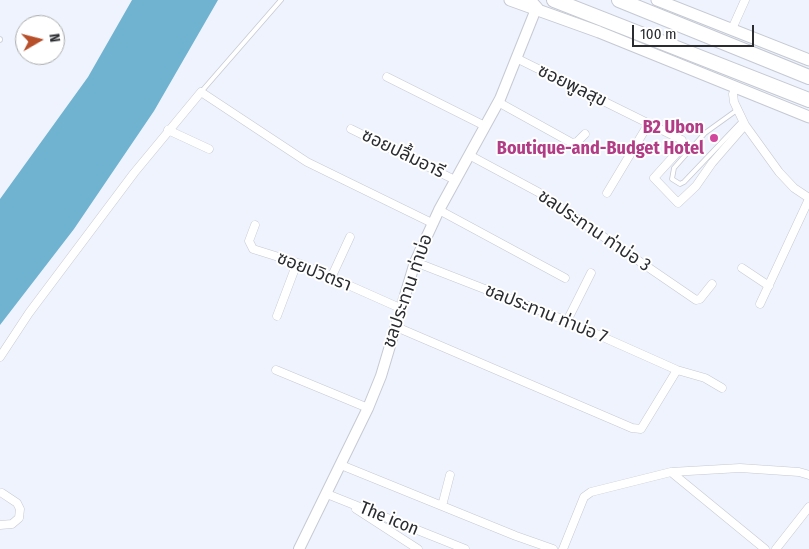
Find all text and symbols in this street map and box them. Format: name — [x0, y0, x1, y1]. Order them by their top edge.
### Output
north arrow — [15, 15, 65, 65]
scale bar — [634, 15, 756, 47]
text: 100 m — [640, 25, 677, 43]
text: N — [45, 33, 63, 43]
street label: ซอยพูลสุข — [534, 60, 610, 112]
place label: B2 Ubon Boutique-and-Budget Hotel — [497, 117, 704, 160]
street label: ซอยปลื้มอารี — [358, 125, 448, 183]
marker: B2 Ubon Boutique-and-Budget Hotel — [708, 132, 720, 144]
street label: ชลประทาน ท่าบ่อ 3 — [534, 185, 654, 277]
street label: ชลประทาน ท่าบ่อ — [378, 231, 438, 351]
street label: ซอยปวิตรา — [274, 247, 354, 297]
street label: ชลประทาน ท่าบ่อ 7 — [481, 280, 611, 348]
street label: The icon — [356, 497, 422, 541]

